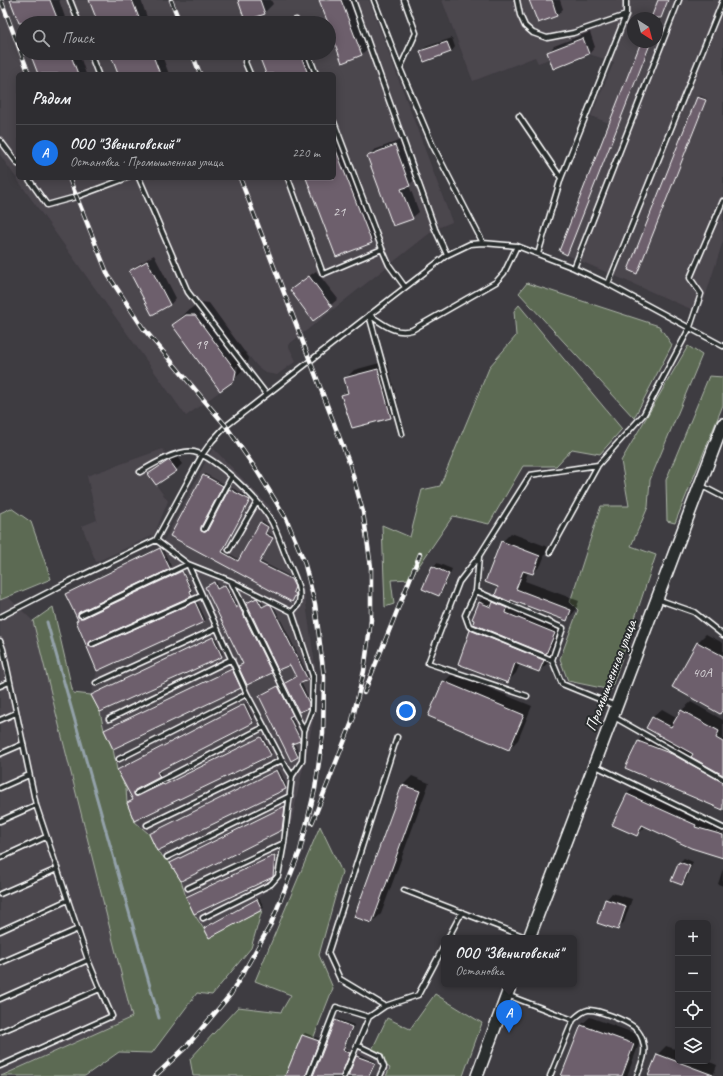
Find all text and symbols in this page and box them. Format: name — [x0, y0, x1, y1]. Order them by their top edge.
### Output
north arrow — [627, 12, 663, 48]
search box — [16, 16, 336, 60]
icon: search — [30, 27, 52, 49]
text: Поиск — [62, 29, 94, 48]
text: Рядом — [32, 88, 70, 109]
text: ООО "Звениговский" — [70, 135, 177, 154]
text: A — [42, 145, 48, 161]
text: 220 m — [292, 145, 320, 161]
text: Остановка · Промышленная улица — [70, 154, 223, 170]
house number: 21 — [333, 203, 346, 220]
house number: 19 — [195, 336, 209, 353]
street label: Промышленная улица — [581, 616, 642, 734]
house number: 40А — [692, 664, 713, 681]
your location — [396, 701, 416, 721]
map controls — [675, 920, 711, 1064]
button: + — [675, 920, 711, 956]
popup — [441, 935, 577, 987]
text: ООО "Звениговский" — [455, 944, 563, 963]
button: − — [675, 956, 711, 992]
text: Остановка — [455, 963, 504, 979]
button: locate — [675, 992, 711, 1028]
pin: A — [496, 1000, 522, 1033]
button: layers — [675, 1028, 711, 1064]

